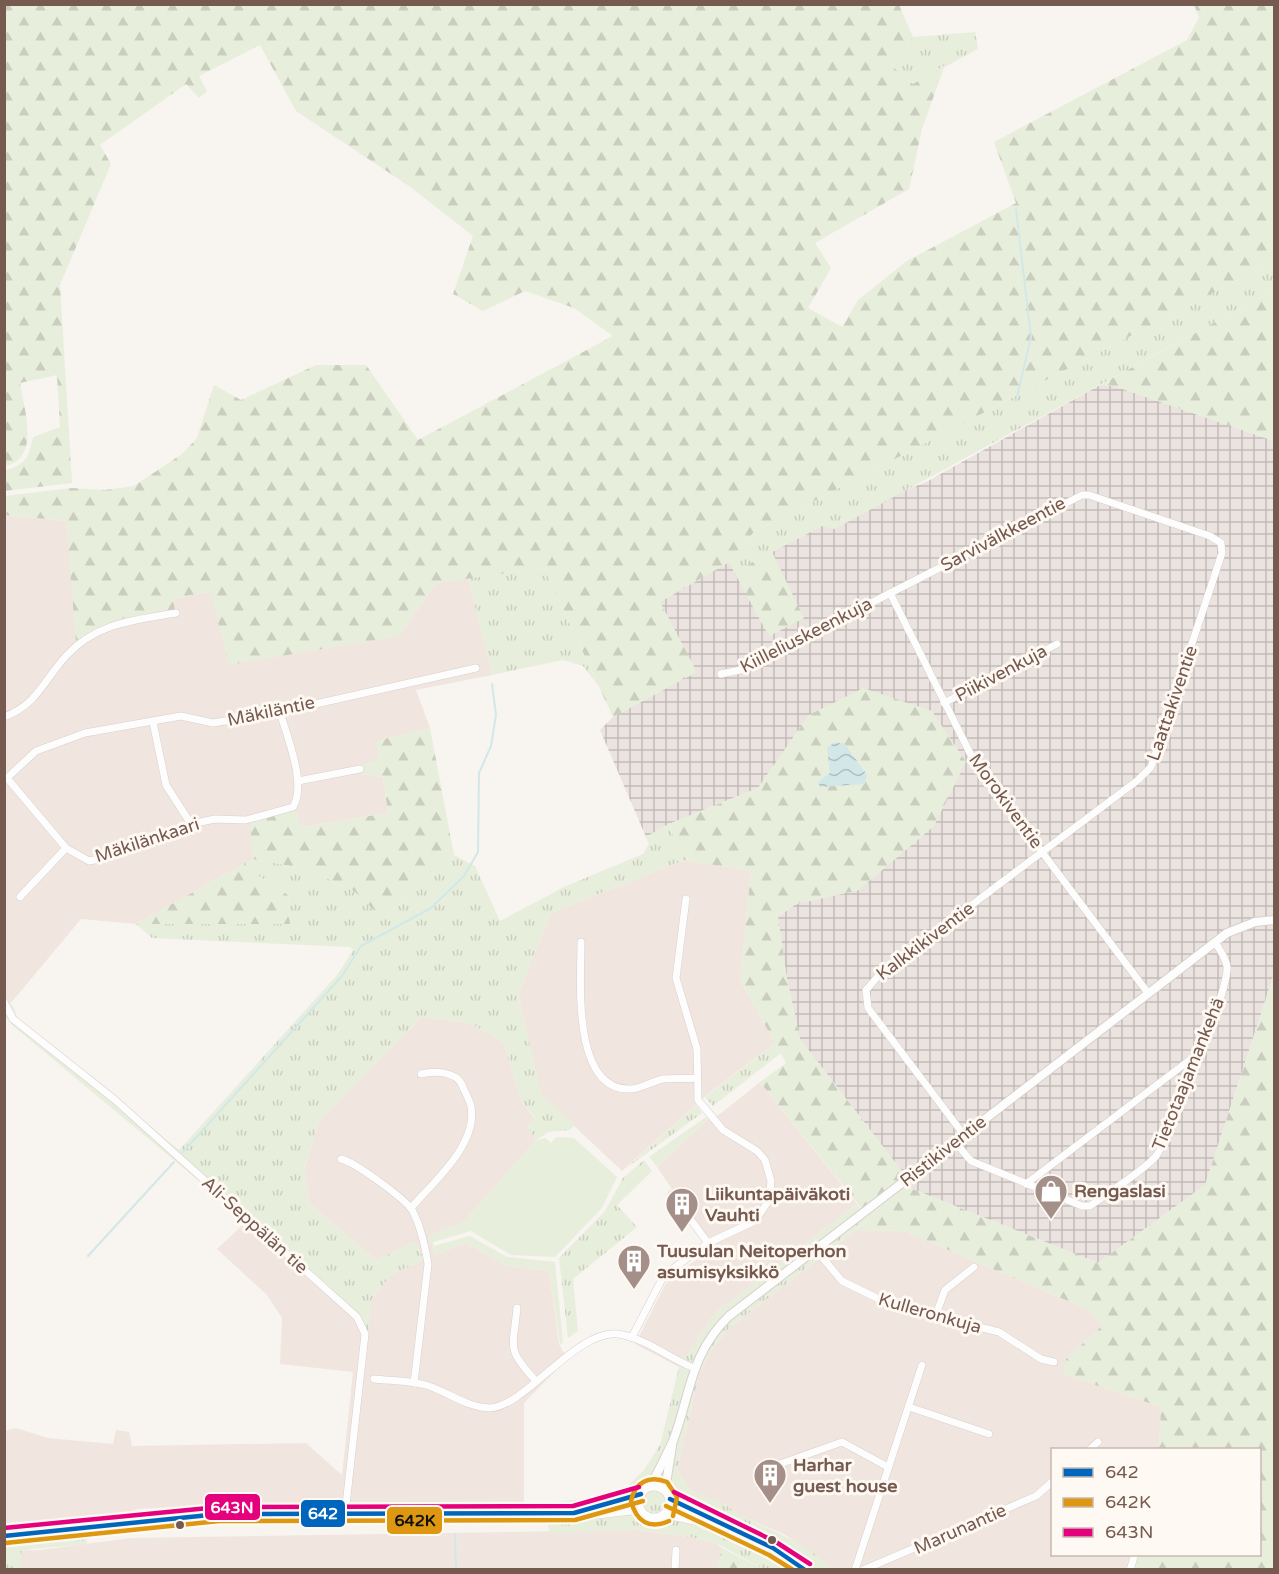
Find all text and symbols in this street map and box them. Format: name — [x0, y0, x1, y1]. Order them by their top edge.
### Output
street label: Sarvivälkkeentie — [937, 492, 1069, 576]
street label: Kiilleliuskeenkuja — [736, 592, 876, 678]
street label: Piikivenkuja — [951, 640, 1051, 706]
street label: Laattakiventie — [1142, 642, 1202, 764]
street label: Mäkiläntie — [225, 691, 317, 731]
street label: Morokiventie — [964, 749, 1048, 853]
street label: Mäkilänkaari — [92, 813, 202, 867]
street label: Kalkkikiventie — [872, 897, 978, 985]
street label: Tietotaajamankehä — [1147, 994, 1229, 1154]
street label: Ristikiventie — [895, 1110, 991, 1192]
street label: Ali-Seppälän tie — [197, 1172, 313, 1278]
shop icon: Rengaslasi — [1033, 1173, 1069, 1220]
place label: Rengaslasi — [1074, 1180, 1166, 1202]
place label: Liikuntapäiväkoti Vauhti — [705, 1183, 850, 1226]
building icon: Liikuntapäiväkoti Vauhti — [664, 1186, 700, 1233]
place label: Tuusulan Neitoperhon asumisyksikkö — [656, 1240, 847, 1283]
building icon: Tuusulan Neitoperhon asumisyksikkö — [616, 1243, 652, 1290]
street label: Kulleronkuja — [876, 1288, 984, 1338]
legend — [1051, 1448, 1261, 1556]
place label: Harhar guest house — [793, 1454, 897, 1497]
building icon: Harhar guest house — [752, 1457, 788, 1504]
text: 642 — [1105, 1461, 1139, 1483]
text: 642K — [1105, 1491, 1151, 1513]
line badge: 643N — [204, 1493, 261, 1521]
text: 643N — [211, 1498, 254, 1518]
line badge: 642 — [300, 1499, 346, 1528]
street label: Marunantie — [910, 1499, 1010, 1559]
text: 642 — [308, 1504, 338, 1524]
line badge: 642K — [386, 1506, 443, 1535]
text: 642K — [395, 1511, 436, 1531]
unlabelled marker — [174, 1519, 186, 1531]
text: 643N — [1105, 1521, 1153, 1543]
unlabelled marker — [766, 1534, 778, 1546]

